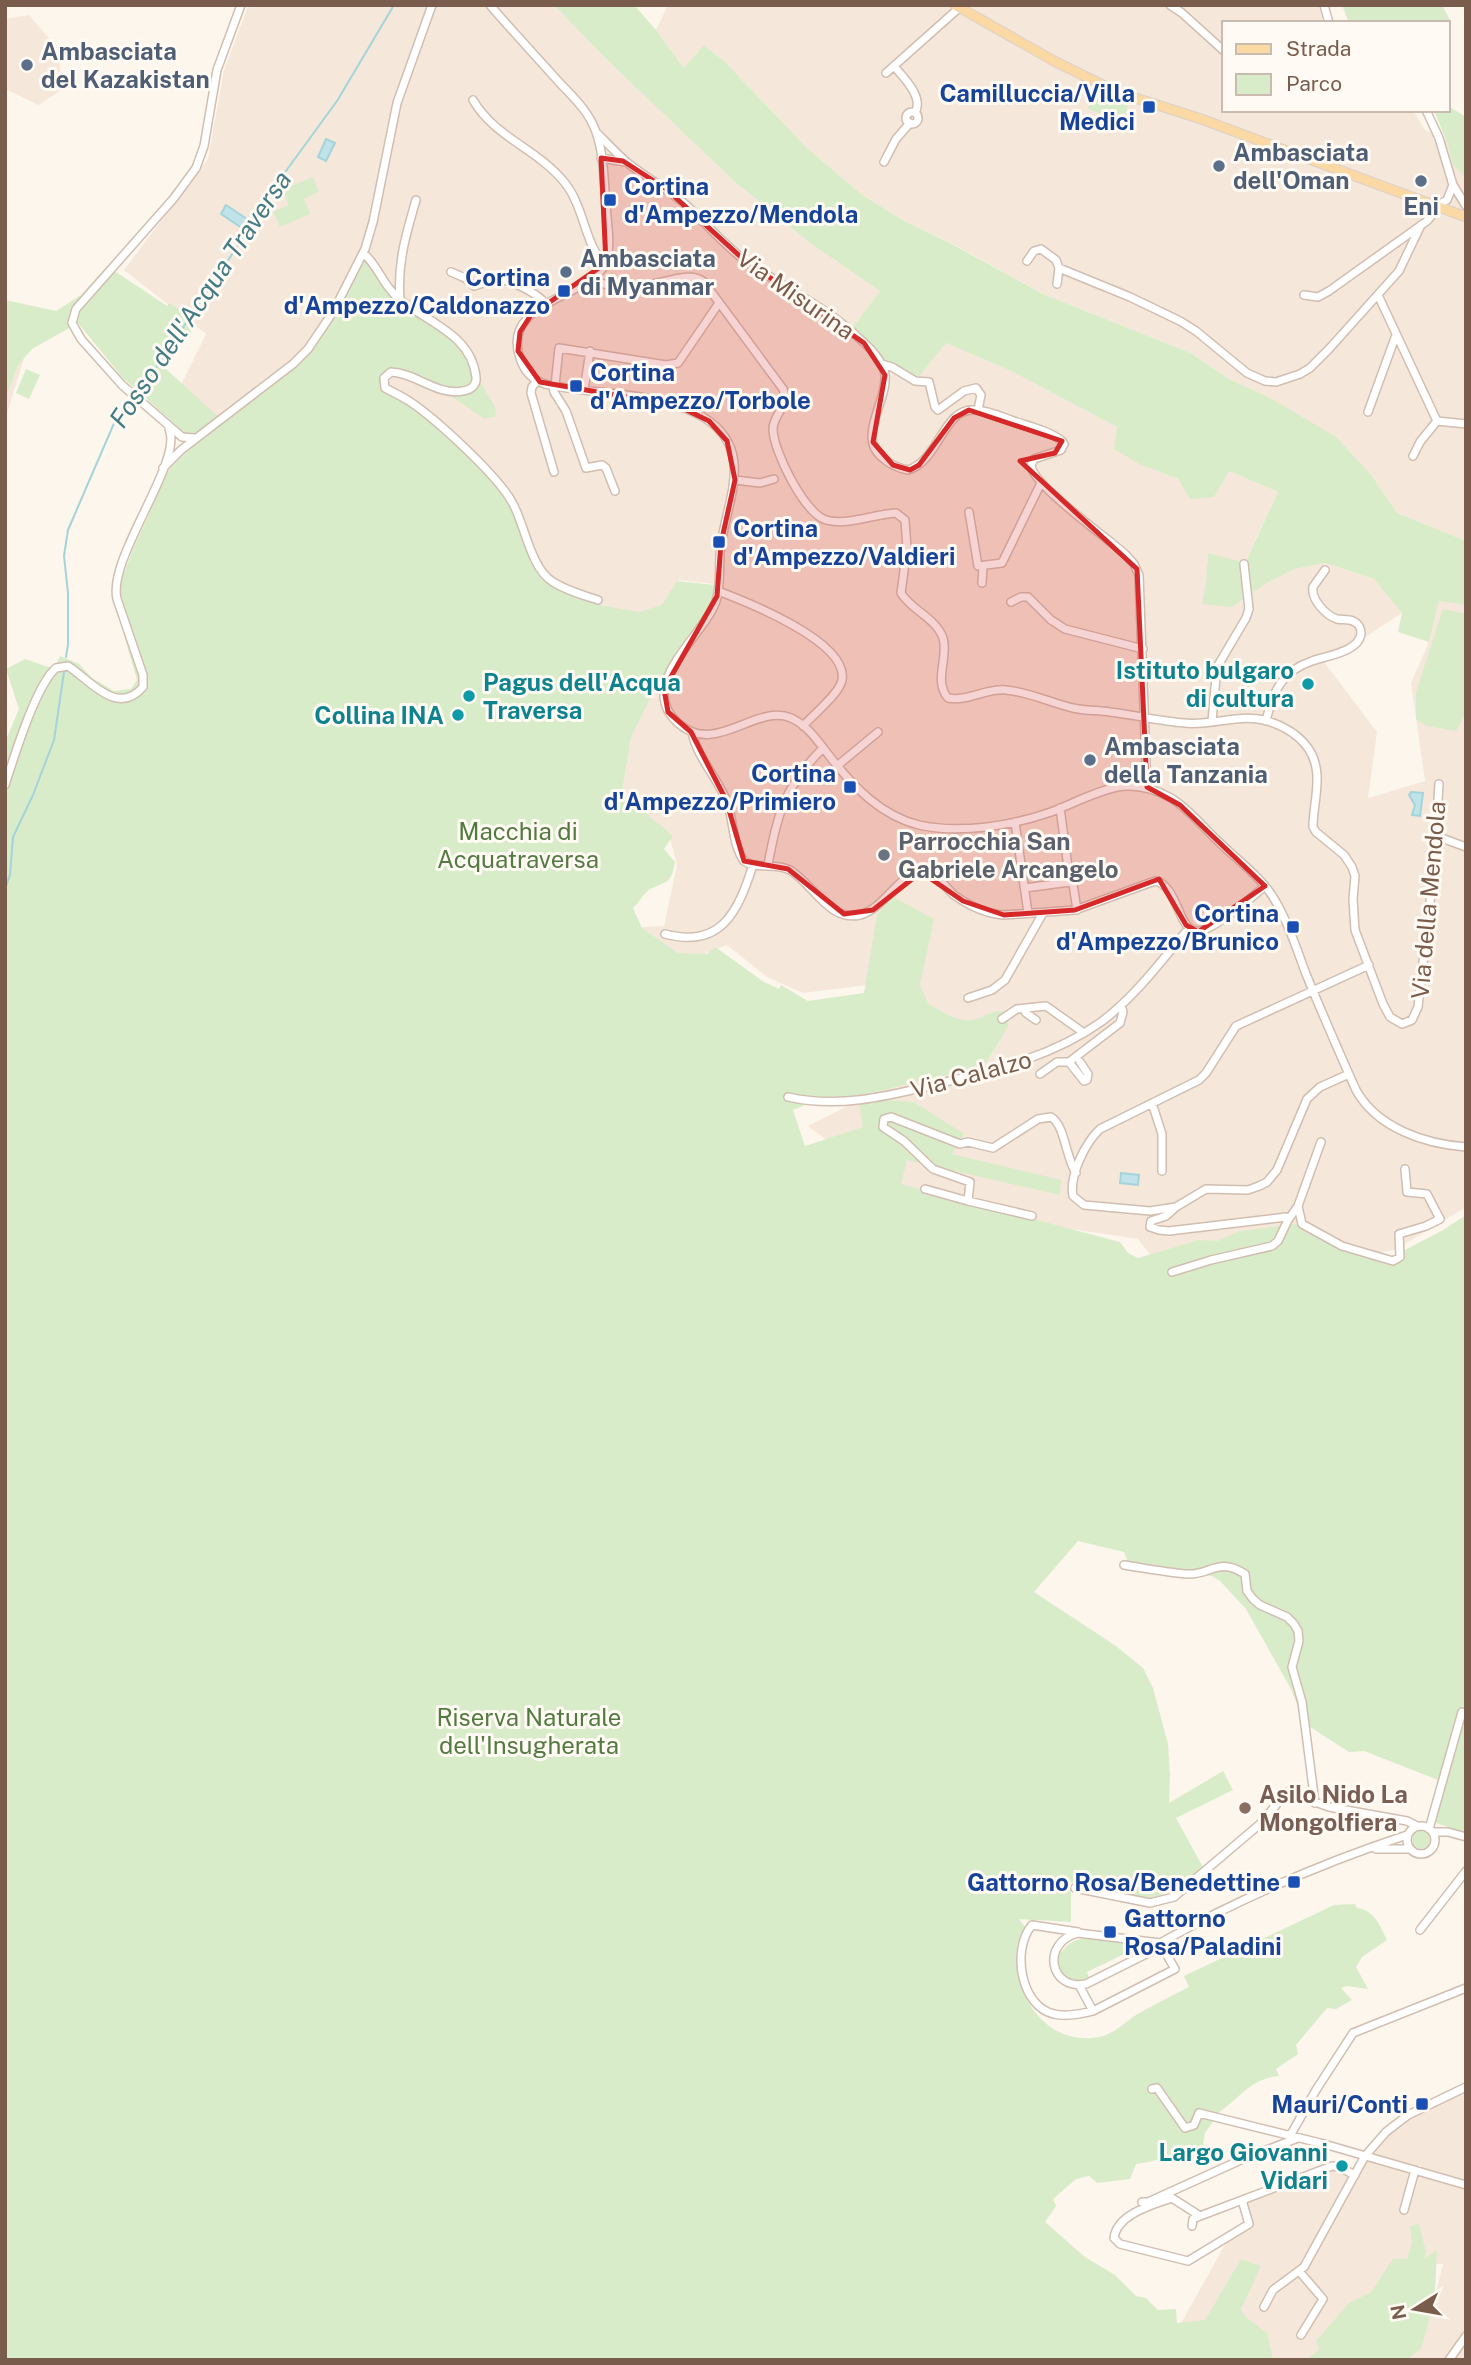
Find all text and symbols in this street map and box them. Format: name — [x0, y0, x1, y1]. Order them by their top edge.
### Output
legend — [1222, 21, 1450, 112]
text: Strada — [1286, 36, 1351, 61]
place label: Ambasciata del Kazakistan — [41, 37, 210, 93]
marker: Ambasciata del Kazakistan — [19, 57, 35, 73]
text: Parco — [1286, 71, 1342, 96]
place label: Camilluccia/Villa Medici — [939, 79, 1135, 135]
marker: Camilluccia/Villa Medici — [1141, 99, 1157, 115]
place label: Ambasciata dell'Oman — [1233, 138, 1369, 194]
marker: Ambasciata dell'Oman — [1211, 158, 1227, 174]
water label: Fosso dell'Acqua Traversa — [102, 165, 298, 433]
place label: Cortina d'Ampezzo/Mendola — [624, 172, 858, 228]
marker: Eni — [1413, 173, 1429, 189]
marker: Cortina d'Ampezzo/Mendola — [602, 192, 618, 208]
place label: Eni — [1403, 192, 1439, 220]
street label: Via Misurina — [732, 243, 860, 345]
place label: Ambasciata di Myanmar — [580, 244, 716, 300]
place label: Cortina d'Ampezzo/Caldonazzo — [284, 263, 550, 319]
marker: Ambasciata di Myanmar — [558, 264, 574, 280]
marker: Cortina d'Ampezzo/Caldonazzo — [556, 283, 572, 299]
place label: Cortina d'Ampezzo/Torbole — [590, 358, 811, 414]
marker: Cortina d'Ampezzo/Torbole — [568, 378, 584, 394]
place label: Cortina d'Ampezzo/Valdieri — [733, 514, 955, 570]
marker: Cortina d'Ampezzo/Valdieri — [711, 534, 727, 550]
place label: Istituto bulgaro di cultura — [1116, 656, 1294, 712]
place label: Pagus dell'Acqua Traversa — [483, 668, 681, 724]
marker: Istituto bulgaro di cultura — [1300, 676, 1316, 692]
marker: Pagus dell'Acqua Traversa — [461, 688, 477, 704]
place label: Collina INA — [314, 701, 444, 729]
marker: Collina INA — [450, 707, 466, 723]
place label: Ambasciata della Tanzania — [1104, 732, 1268, 788]
marker: Ambasciata della Tanzania — [1082, 752, 1098, 768]
place label: Cortina d'Ampezzo/Primiero — [604, 759, 836, 815]
marker: Cortina d'Ampezzo/Primiero — [842, 779, 858, 795]
street label: Via della Mendola — [1405, 800, 1451, 1000]
park label: Macchia di Acquatraversa — [437, 817, 599, 873]
place label: Parrocchia San Gabriele Arcangelo — [898, 827, 1119, 883]
marker: Parrocchia San Gabriele Arcangelo — [876, 847, 892, 863]
place label: Cortina d'Ampezzo/Brunico — [1056, 899, 1279, 955]
marker: Cortina d'Ampezzo/Brunico — [1285, 919, 1301, 935]
street label: Via Calalzo — [908, 1044, 1034, 1104]
park label: Riserva Naturale dell'Insugherata — [437, 1703, 621, 1759]
place label: Asilo Nido La Mongolfiera — [1259, 1780, 1408, 1836]
marker: Asilo Nido La Mongolfiera — [1237, 1800, 1253, 1816]
place label: Gattorno Rosa/Benedettine — [967, 1868, 1280, 1896]
marker: Gattorno Rosa/Benedettine — [1286, 1874, 1302, 1890]
place label: Gattorno Rosa/Paladini — [1124, 1904, 1282, 1960]
marker: Gattorno Rosa/Paladini — [1102, 1924, 1118, 1940]
place label: Mauri/Conti — [1271, 2090, 1408, 2118]
marker: Mauri/Conti — [1414, 2096, 1430, 2112]
place label: Largo Giovanni Vidari — [1159, 2138, 1328, 2194]
marker: Largo Giovanni Vidari — [1334, 2158, 1350, 2174]
north arrow — [1380, 2274, 1450, 2344]
text: N — [1386, 2303, 1411, 2322]

